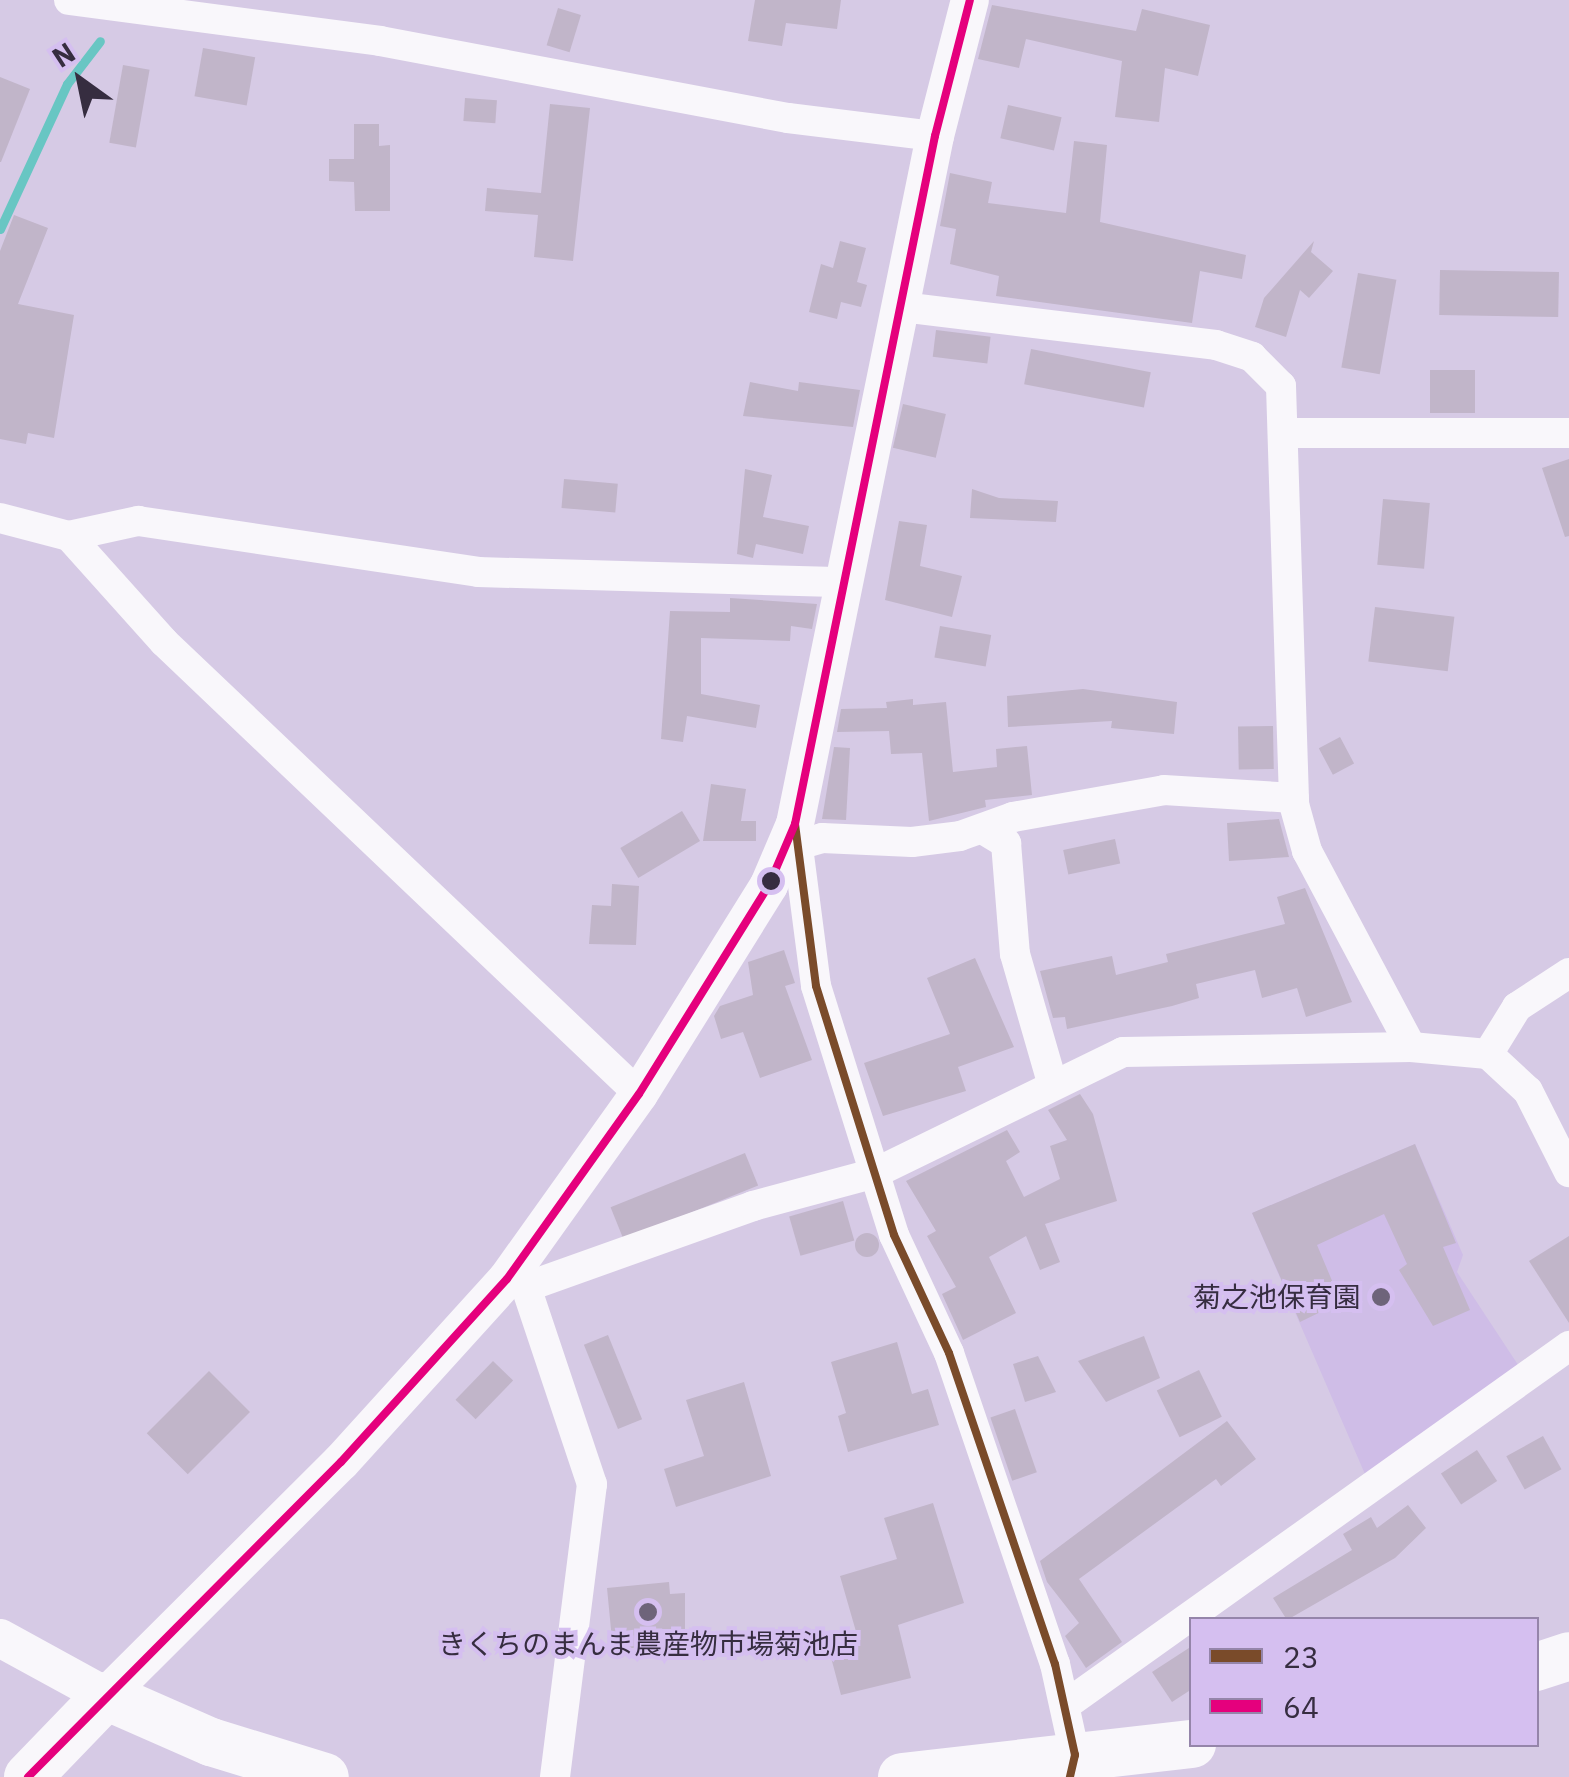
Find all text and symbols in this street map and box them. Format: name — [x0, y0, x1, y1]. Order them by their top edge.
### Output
north arrow — [30, 30, 130, 130]
text: N — [45, 33, 82, 75]
unlabelled marker — [761, 871, 781, 891]
place label: 菊之池保育園 — [1193, 1280, 1361, 1314]
marker: 菊之池保育園 — [1370, 1286, 1392, 1308]
marker: きくちのまんま農産物市場菊池店 — [637, 1601, 659, 1623]
legend — [1189, 1617, 1539, 1747]
place label: きくちのまんま農産物市場菊池店 — [438, 1627, 858, 1661]
text: 23 — [1283, 1637, 1319, 1676]
text: 64 — [1283, 1687, 1319, 1726]

